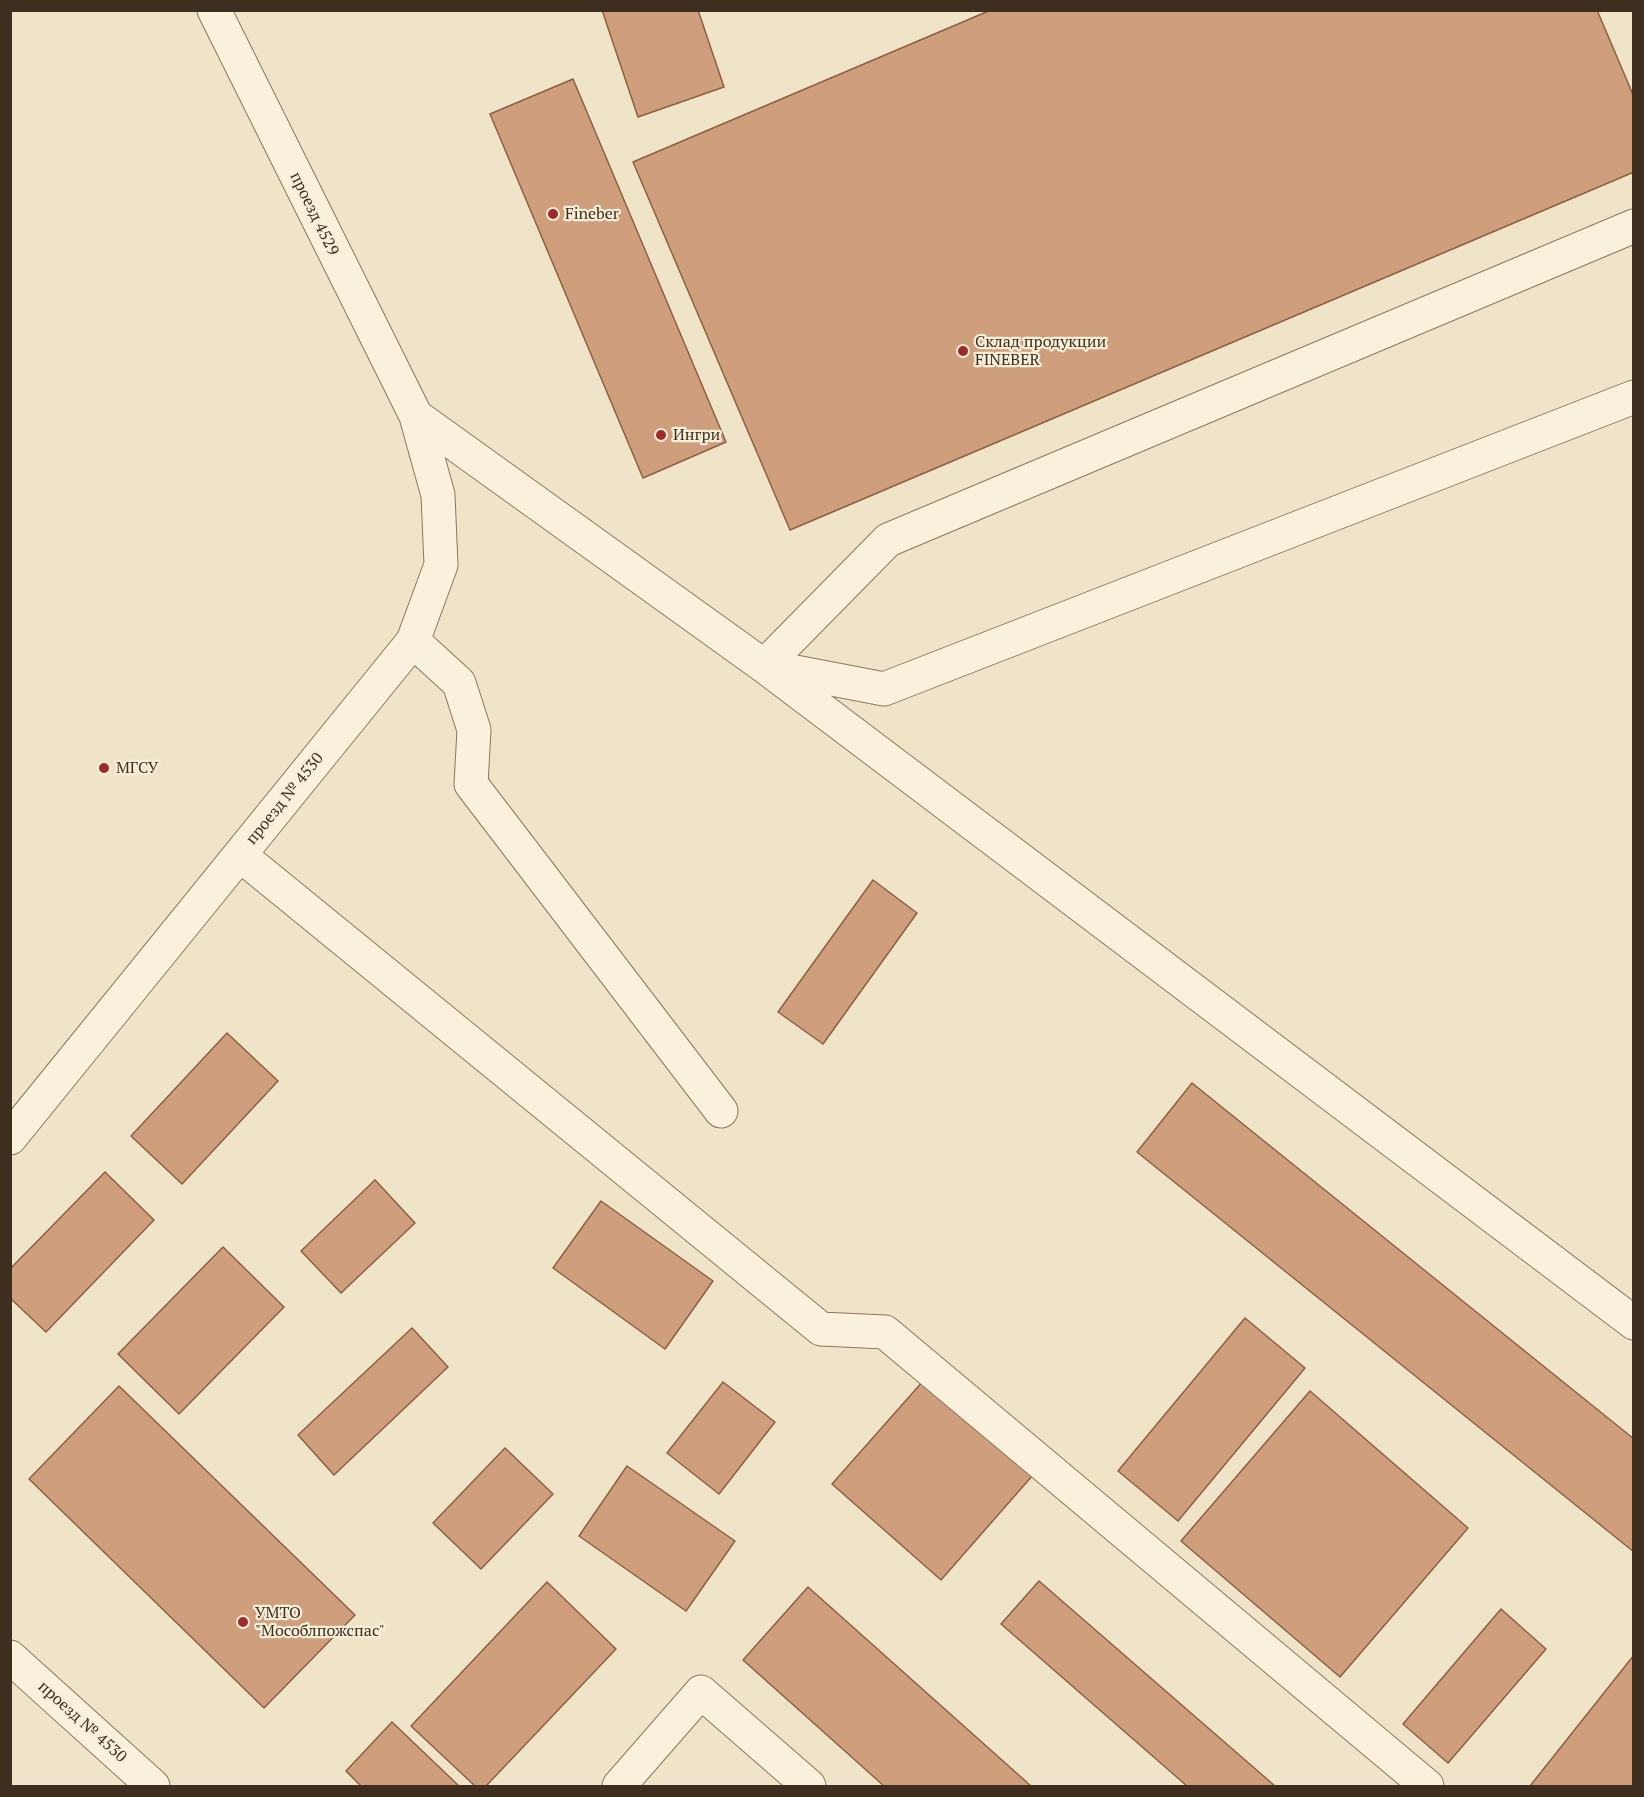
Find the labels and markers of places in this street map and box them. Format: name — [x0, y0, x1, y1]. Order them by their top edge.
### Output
place label: Fineber — [565, 204, 619, 224]
marker: Fineber — [546, 207, 560, 221]
place label: Склад продукции FINEBER — [975, 332, 1106, 370]
marker: Склад продукции FINEBER — [956, 344, 970, 358]
place label: Ингри — [673, 425, 720, 445]
marker: Ингри — [654, 428, 668, 442]
place label: МГСУ — [116, 758, 158, 778]
marker: МГСУ — [97, 761, 111, 775]
place label: УМТО "Мособлпожспас" — [255, 1603, 385, 1641]
marker: УМТО "Мособлпожспас" — [236, 1615, 250, 1629]

